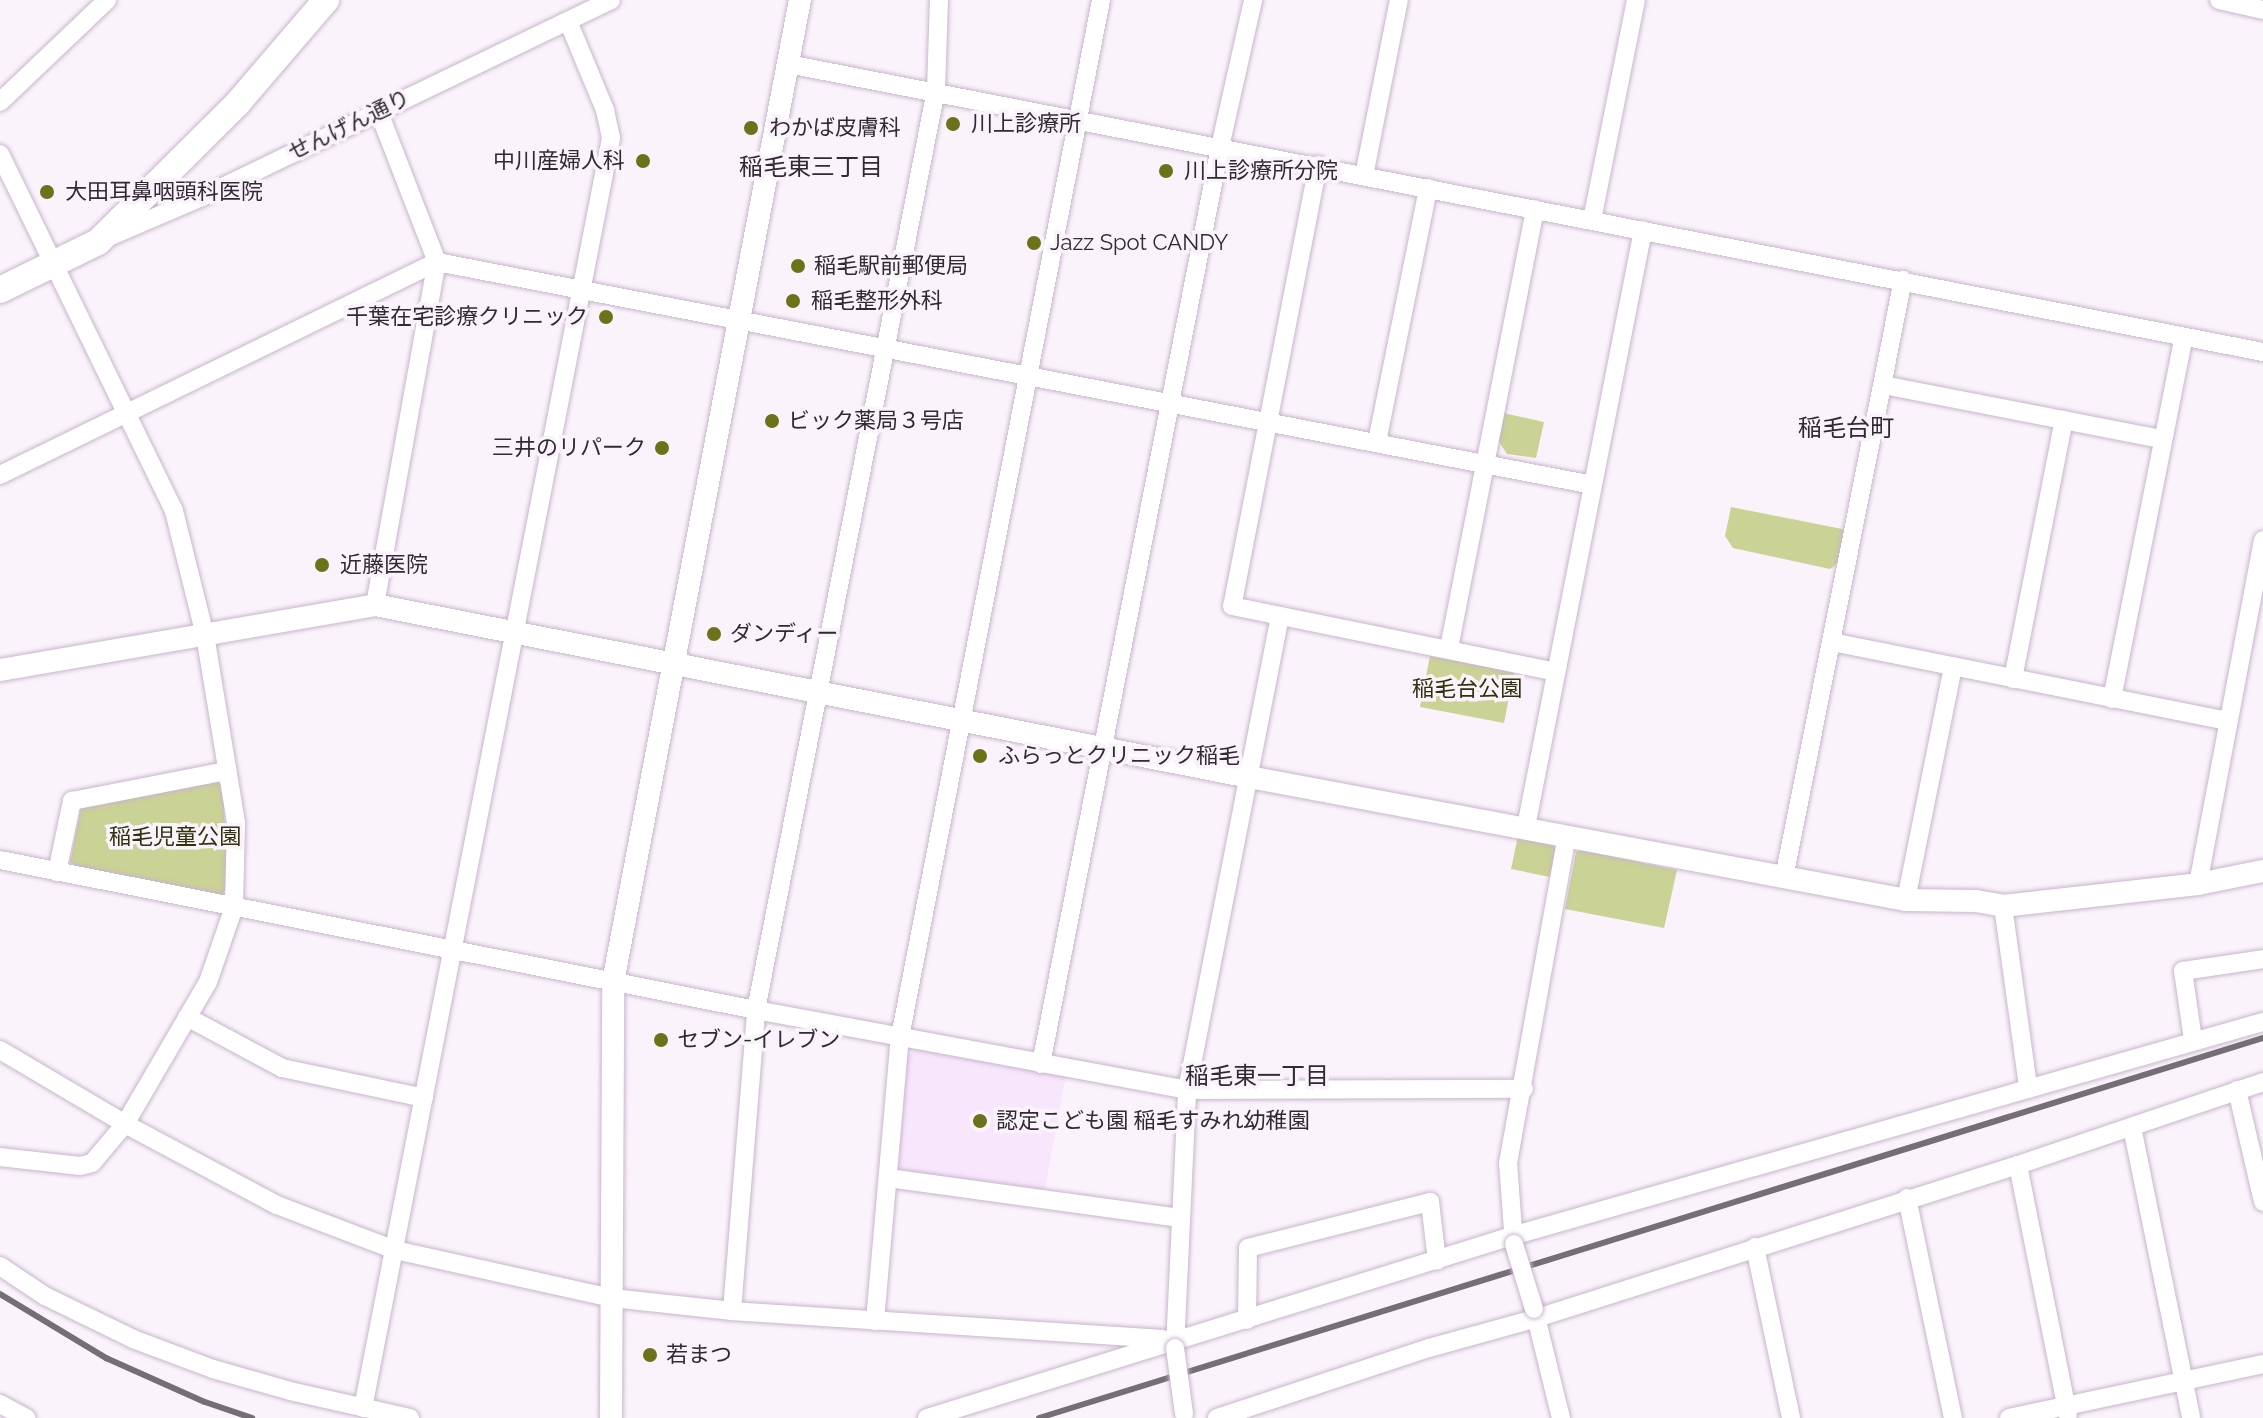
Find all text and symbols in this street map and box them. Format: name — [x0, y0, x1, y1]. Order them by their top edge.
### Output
street label: せんげん通り — [284, 84, 414, 166]
place label: 川上診療所 — [971, 111, 1081, 137]
marker: 川上診療所 — [942, 113, 964, 135]
place label: わかば皮膚科 — [769, 115, 901, 141]
marker: わかば皮膚科 — [740, 117, 762, 139]
place label: 中川産婦人科 — [493, 148, 625, 174]
marker: 中川産婦人科 — [632, 150, 654, 172]
district label: 稲毛東三丁目 — [739, 153, 883, 181]
place label: 川上診療所分院 — [1184, 158, 1338, 184]
marker: 川上診療所分院 — [1155, 160, 1177, 182]
place label: 大田耳鼻咽頭科医院 — [65, 179, 263, 205]
marker: 大田耳鼻咽頭科医院 — [36, 181, 58, 203]
place label: Jazz Spot CANDY — [1050, 230, 1228, 256]
marker: Jazz Spot CANDY — [1025, 234, 1043, 252]
place label: 稲毛駅前郵便局 — [814, 253, 968, 279]
marker: 稲毛駅前郵便局 — [789, 257, 807, 275]
place label: 稲毛整形外科 — [811, 288, 943, 314]
marker: 稲毛整形外科 — [782, 290, 804, 312]
place label: 千葉在宅診療クリニック — [346, 304, 588, 330]
marker: 千葉在宅診療クリニック — [595, 306, 617, 328]
place label: ビック薬局３号店 — [788, 408, 964, 434]
marker: ビック薬局３号店 — [763, 412, 781, 430]
district label: 稲毛台町 — [1798, 414, 1894, 442]
place label: 三井のリパーク — [492, 435, 646, 461]
marker: 三井のリパーク — [653, 439, 671, 457]
place label: 近藤医院 — [340, 552, 428, 578]
marker: 近藤医院 — [311, 554, 333, 576]
place label: ダンディー — [730, 621, 840, 647]
marker: ダンディー — [705, 625, 723, 643]
park label: 稲毛台公園 — [1412, 676, 1522, 702]
place label: ふらっとクリニック稲毛 — [998, 743, 1240, 769]
marker: ふらっとクリニック稲毛 — [969, 745, 991, 767]
park label: 稲毛児童公園 — [109, 824, 241, 850]
place label: セブン-イレブン — [677, 1027, 840, 1053]
marker: セブン-イレブン — [652, 1031, 670, 1049]
district label: 稲毛東一丁目 — [1185, 1062, 1329, 1090]
place label: 認定こども園 稲毛すみれ幼稚園 — [996, 1108, 1310, 1134]
marker: 認定こども園 稲毛すみれ幼稚園 — [971, 1112, 989, 1130]
place label: 若まつ — [666, 1342, 732, 1368]
marker: 若まつ — [641, 1346, 659, 1364]

